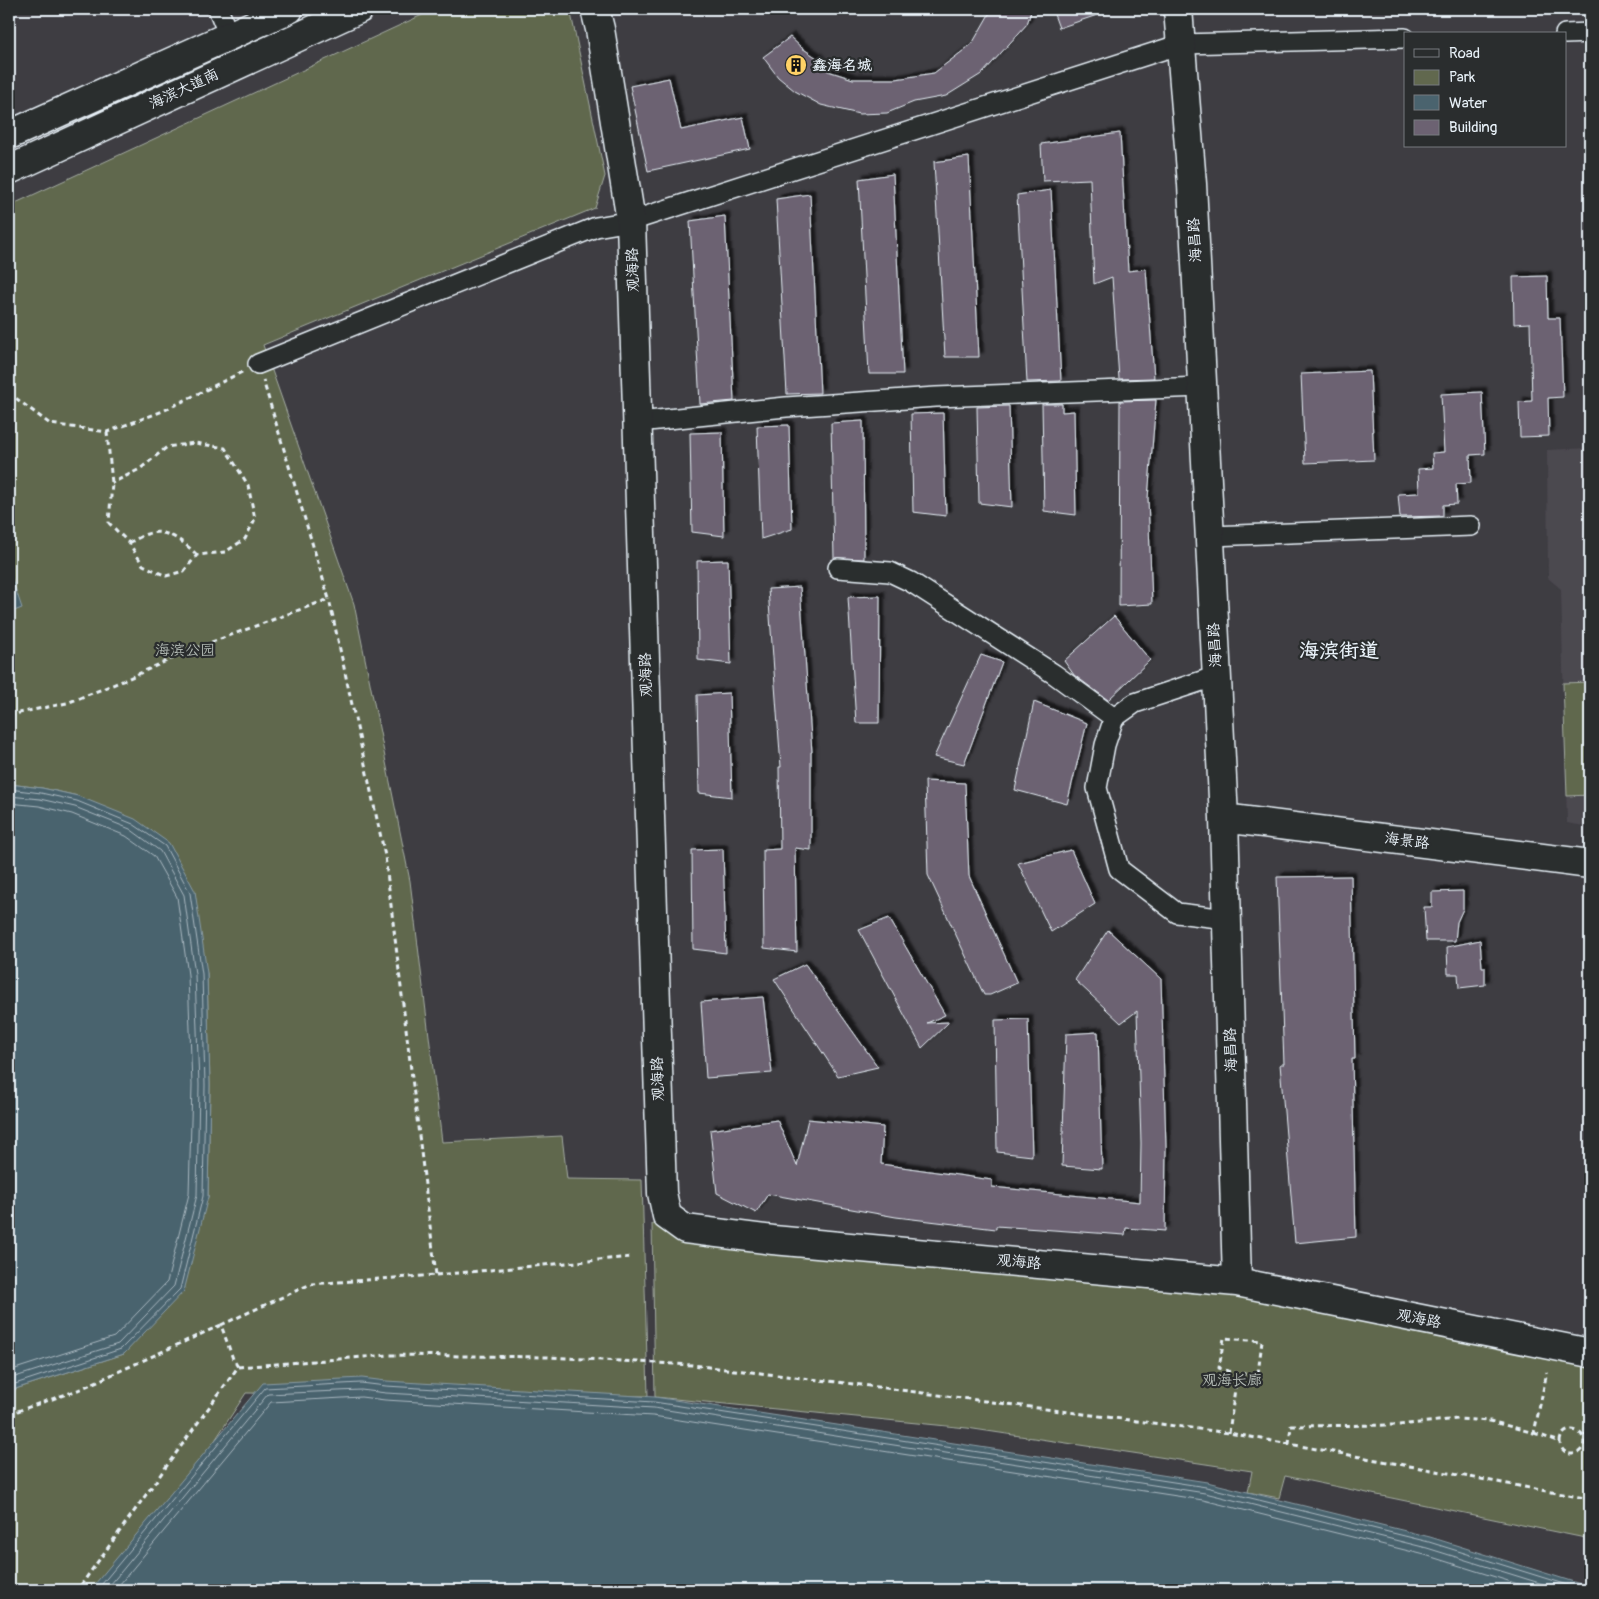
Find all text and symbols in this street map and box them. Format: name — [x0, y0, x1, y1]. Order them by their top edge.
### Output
legend — [1404, 32, 1566, 148]
text: Road — [1449, 44, 1480, 63]
building icon: 鑫海名城 — [784, 53, 808, 77]
place label: 鑫海名城 — [812, 56, 872, 75]
street label: 海滨大道南 — [146, 65, 222, 113]
text: Park — [1449, 68, 1476, 87]
text: Water — [1449, 94, 1488, 113]
text: Building — [1449, 118, 1497, 137]
street label: 海昌路 — [1184, 217, 1206, 263]
street label: 观海路 — [623, 247, 643, 293]
street label: 海昌路 — [1204, 622, 1226, 668]
district label: 海滨街道 — [1299, 638, 1379, 663]
park label: 海滨公园 — [155, 641, 215, 660]
street label: 观海路 — [636, 652, 656, 698]
street label: 海景路 — [1384, 829, 1430, 853]
street label: 海昌路 — [1221, 1027, 1241, 1073]
street label: 观海路 — [648, 1056, 668, 1102]
street label: 观海路 — [996, 1251, 1042, 1273]
street label: 观海路 — [1395, 1305, 1443, 1333]
park label: 观海长廊 — [1202, 1371, 1262, 1390]

